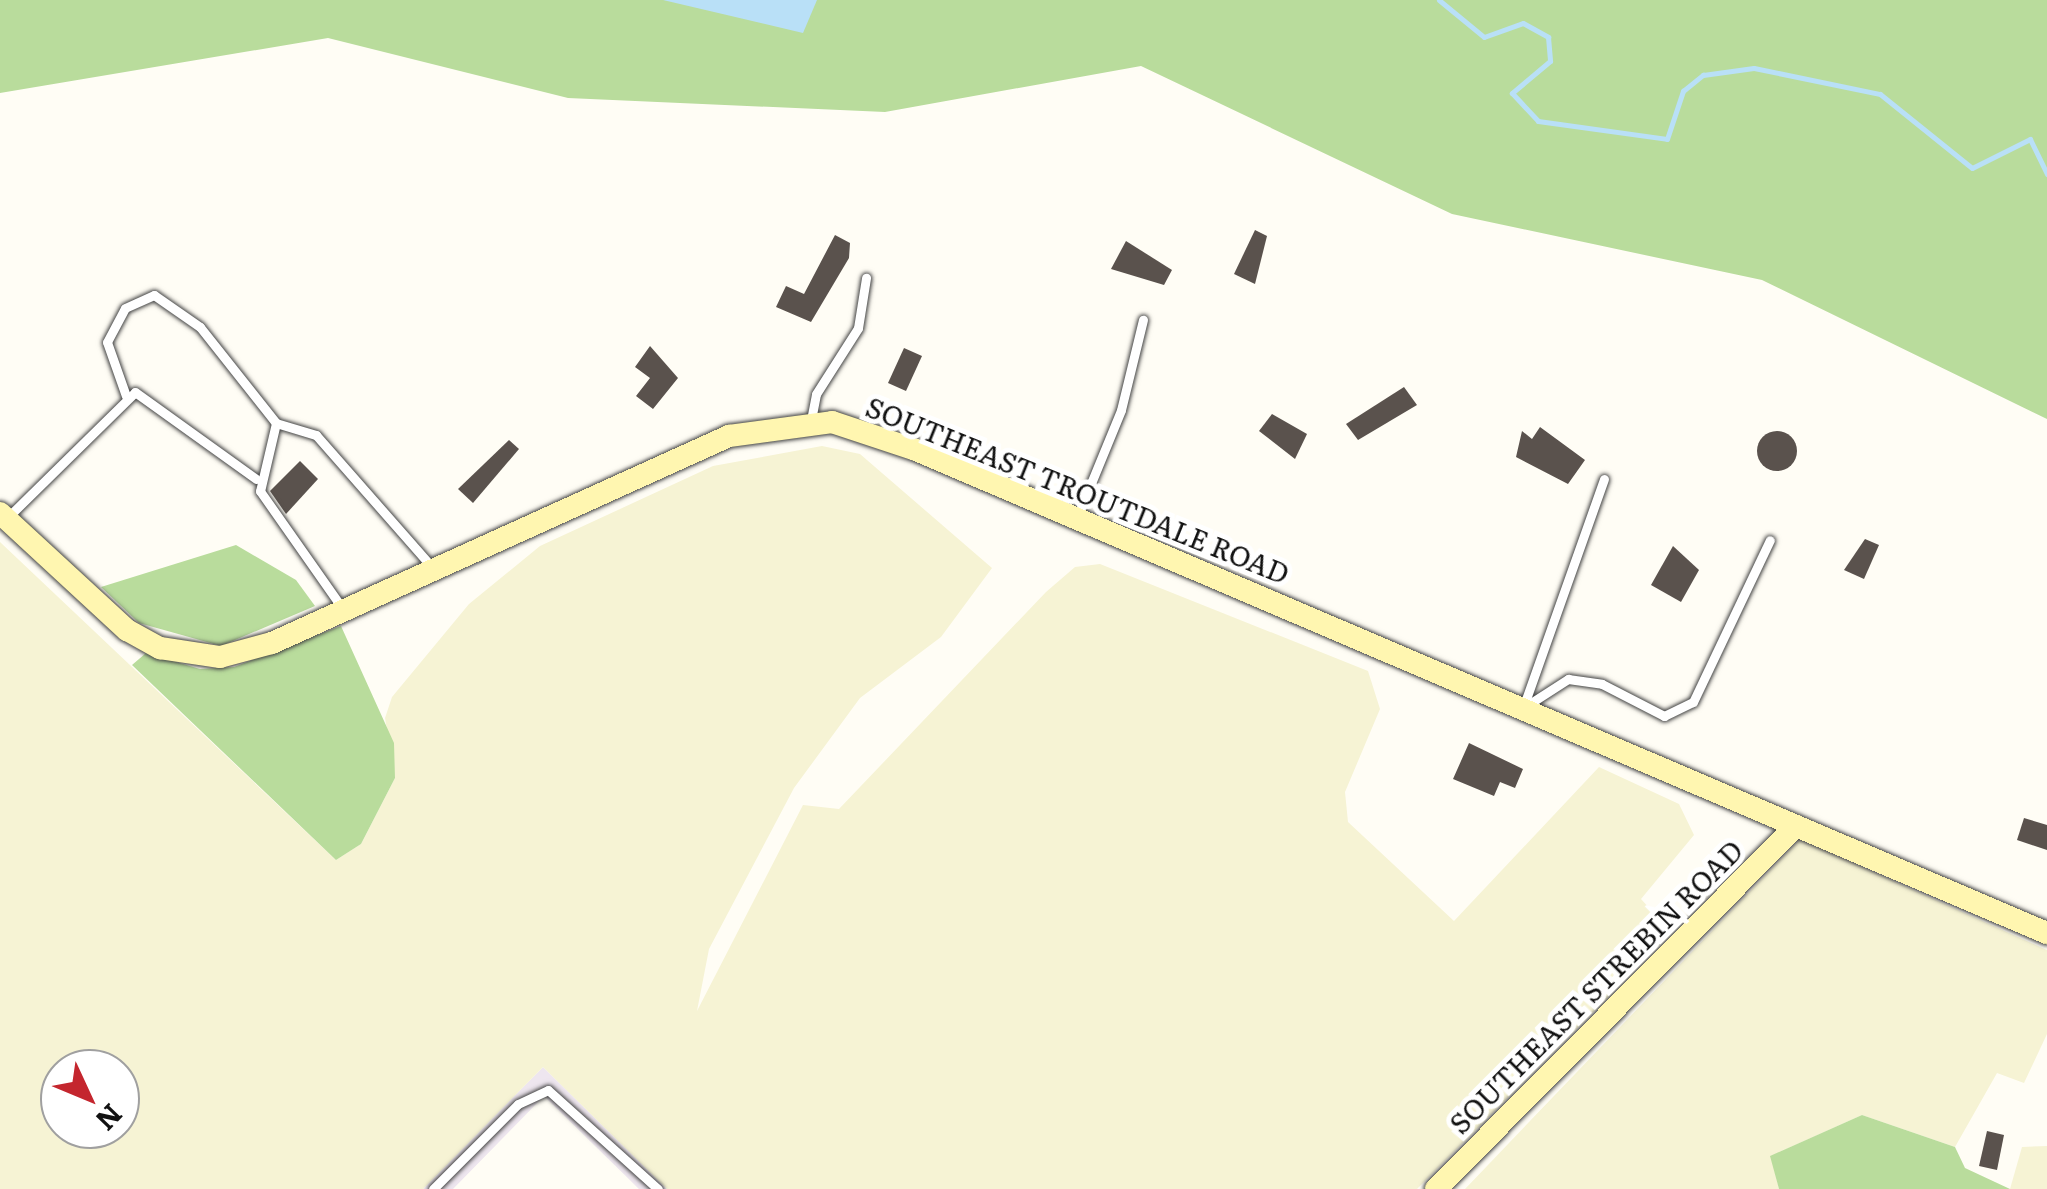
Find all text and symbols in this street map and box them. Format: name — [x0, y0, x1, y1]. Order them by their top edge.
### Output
street label: SOUTHEAST TROUTDALE ROAD — [862, 388, 1294, 590]
street label: SOUTHEAST STREBIN ROAD — [1441, 832, 1749, 1140]
north arrow — [40, 1049, 140, 1149]
text: N — [87, 1095, 133, 1141]

